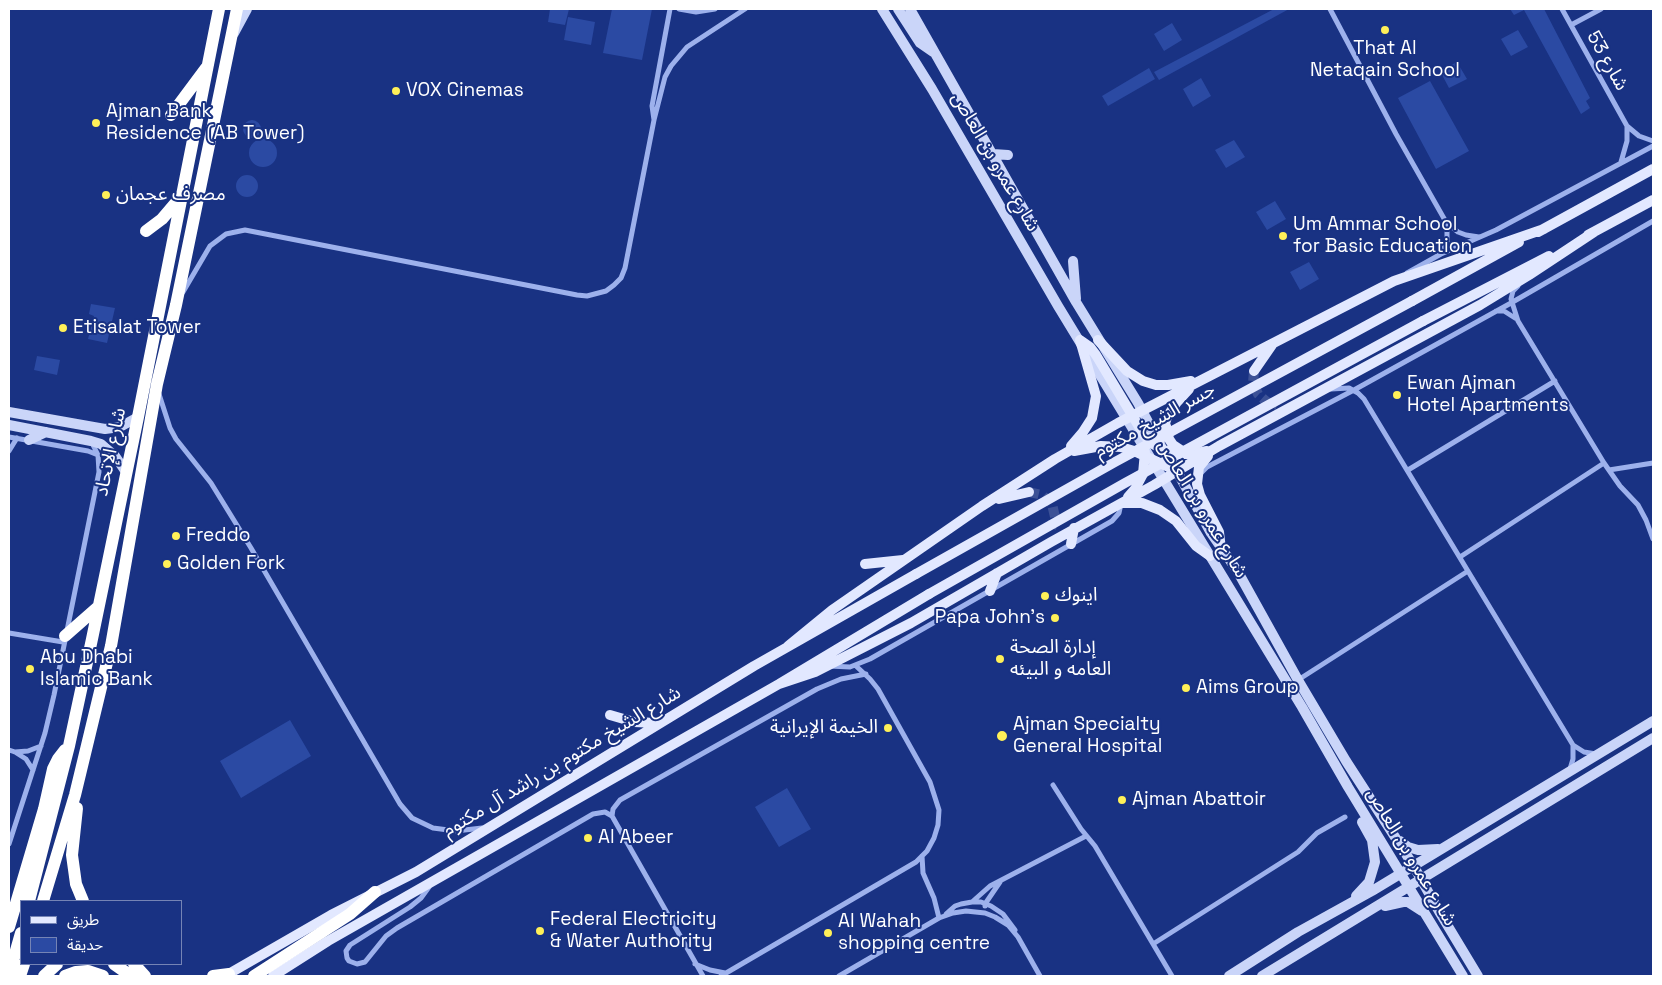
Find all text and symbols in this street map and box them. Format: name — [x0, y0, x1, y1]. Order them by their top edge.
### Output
marker: That Al Netaqain School — [1379, 24, 1391, 36]
street label: شارع 53 — [1581, 27, 1633, 95]
place label: That Al Netaqain School — [1310, 38, 1460, 82]
place label: VOX Cinemas — [406, 80, 524, 102]
marker: VOX Cinemas — [390, 85, 402, 97]
street label: شارع عمرو بن العاص — [946, 88, 1044, 236]
place label: Ajman Bank Residence (AB Tower) — [106, 101, 304, 145]
marker: Ajman Bank Residence (AB Tower) — [90, 117, 102, 129]
place label: مصرف عجمان — [116, 184, 226, 206]
marker: مصرف عجمان — [100, 189, 112, 201]
place label: Um Ammar School for Basic Education — [1293, 214, 1472, 258]
marker: Um Ammar School for Basic Education — [1277, 230, 1289, 242]
place label: Etisalat Tower — [73, 317, 201, 339]
marker: Etisalat Tower — [57, 322, 69, 334]
place label: Ewan Ajman Hotel Apartments — [1407, 373, 1569, 417]
street label: جسر الشيخ مكتوم — [1091, 378, 1219, 464]
marker: Ewan Ajman Hotel Apartments — [1391, 389, 1403, 401]
street label: شارع الإتحاد — [91, 406, 131, 498]
street label: شارع عمرو بن العاص — [1152, 436, 1252, 582]
place label: Freddo — [186, 525, 251, 547]
marker: Freddo — [170, 530, 182, 542]
place label: Golden Fork — [177, 553, 285, 575]
marker: Golden Fork — [161, 558, 173, 570]
place label: اينوك — [1055, 585, 1097, 607]
marker: اينوك — [1039, 590, 1051, 602]
place label: Papa John's — [935, 607, 1045, 629]
marker: Papa John's — [1049, 612, 1061, 624]
place label: إدارة الصحة العامه و البيئه — [1010, 637, 1111, 681]
place label: Abu Dhabi Islamic Bank — [40, 647, 153, 691]
marker: إدارة الصحة العامه و البيئه — [994, 653, 1006, 665]
marker: Abu Dhabi Islamic Bank — [24, 663, 36, 675]
place label: Aims Group — [1196, 677, 1299, 699]
street label: شارع الشيخ مكتوم بن راشد آل مكتوم — [439, 682, 685, 842]
marker: Aims Group — [1180, 682, 1192, 694]
place label: Ajman Specialty General Hospital — [1013, 714, 1162, 758]
place label: الخيمة الإيرانية — [770, 717, 878, 739]
marker: الخيمة الإيرانية — [882, 722, 894, 734]
marker: Ajman Specialty General Hospital — [995, 729, 1009, 743]
street label: شارع عمرو بن العاص — [1361, 784, 1461, 930]
place label: Ajman Abattoir — [1132, 789, 1266, 811]
marker: Ajman Abattoir — [1116, 794, 1128, 806]
place label: Al Abeer — [598, 827, 673, 849]
marker: Al Abeer — [582, 832, 594, 844]
legend — [20, 900, 182, 965]
place label: Federal Electricity & Water Authority — [550, 909, 717, 953]
text: طريق — [67, 910, 99, 929]
place label: Al Wahah shopping centre — [838, 911, 990, 955]
marker: Federal Electricity & Water Authority — [534, 925, 546, 937]
marker: Al Wahah shopping centre — [822, 927, 834, 939]
text: حديقة — [67, 935, 103, 954]

